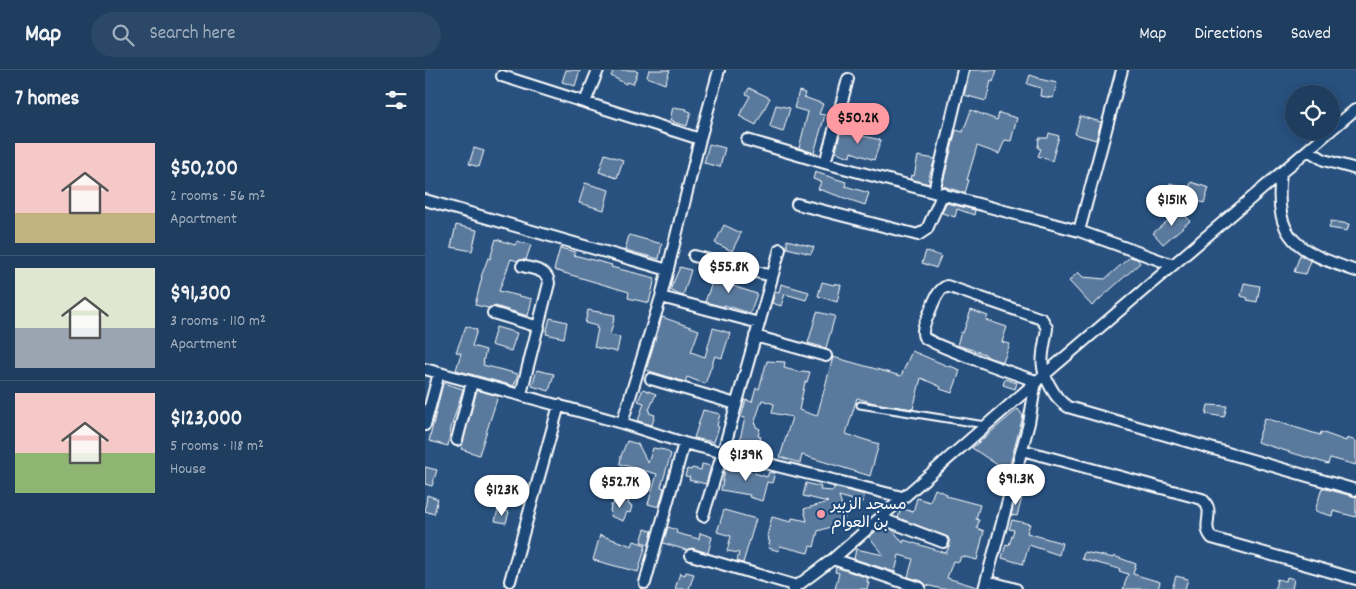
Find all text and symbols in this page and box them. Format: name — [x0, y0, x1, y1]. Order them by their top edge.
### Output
search box — [91, 12, 441, 57]
text: Map — [25, 18, 61, 52]
icon: search — [109, 21, 137, 49]
text: Search here — [149, 21, 235, 48]
text: Map — [1139, 22, 1166, 47]
text: Directions — [1194, 22, 1263, 47]
text: Saved — [1291, 22, 1331, 47]
text: 7 homes — [15, 85, 79, 115]
map controls — [1285, 85, 1340, 140]
button: locate — [1285, 85, 1340, 140]
icon: filters — [382, 86, 410, 114]
pin: $50.2K — [817, 102, 899, 145]
text: $50.2K — [837, 107, 879, 130]
text: $50,200 — [170, 155, 238, 185]
icon: home — [55, 163, 115, 223]
pin: $151K — [1137, 184, 1207, 227]
text: 2 rooms · 56 m² — [170, 185, 265, 208]
text: $151K — [1157, 189, 1187, 212]
text: Apartment — [170, 208, 237, 231]
pin: $55.8K — [688, 252, 770, 294]
text: $55.8K — [709, 256, 749, 279]
text: $91,300 — [170, 280, 231, 310]
icon: home — [55, 288, 115, 348]
text: 3 rooms · 110 m² — [170, 310, 266, 333]
text: Apartment — [170, 333, 237, 356]
text: $123,000 — [170, 405, 242, 435]
icon: home — [55, 413, 115, 473]
text: 5 rooms · 118 m² — [170, 435, 264, 458]
pin: $139K — [711, 440, 781, 482]
text: $139K — [729, 444, 763, 467]
text: House — [170, 458, 206, 481]
pin: $91.3K — [975, 464, 1057, 506]
pin: $52.7K — [579, 466, 661, 509]
text: $91.3K — [998, 468, 1034, 491]
text: $52.7K — [601, 471, 639, 494]
pin: $123K — [467, 474, 537, 517]
text: $123K — [485, 479, 519, 502]
place label: مسجد الزبير بن العوام — [829, 494, 907, 535]
marker: مسجد الزبير بن العوام — [815, 508, 827, 520]

